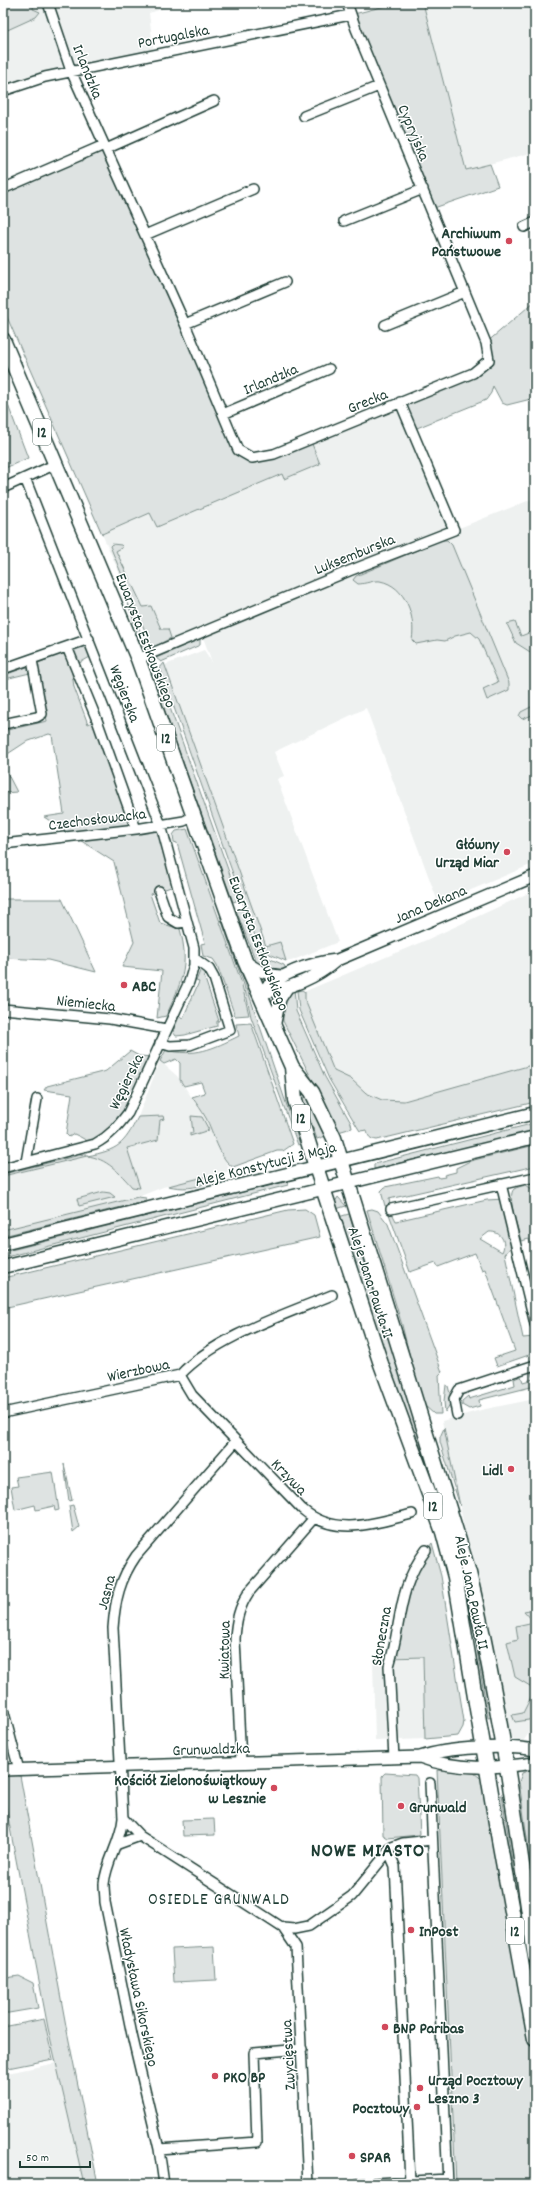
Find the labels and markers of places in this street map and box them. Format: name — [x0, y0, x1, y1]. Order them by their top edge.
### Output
place label: Archiwum Państwowe — [431, 223, 501, 264]
marker: Archiwum Państwowe — [504, 236, 514, 246]
place label: Główny Urząd Miar — [435, 834, 501, 875]
marker: Główny Urząd Miar — [502, 847, 512, 857]
place label: ABC — [132, 976, 156, 999]
marker: ABC — [119, 980, 129, 990]
place label: Lidl — [482, 1460, 503, 1483]
marker: Lidl — [506, 1464, 516, 1474]
place label: Kościół Zielonoświątkowy w Lesznie — [114, 1770, 268, 1811]
marker: Kościół Zielonoświątkowy w Lesznie — [269, 1783, 279, 1793]
place label: Grunwald — [409, 1797, 466, 1820]
marker: Grunwald — [396, 1801, 406, 1811]
place label: InPost — [419, 1921, 458, 1944]
marker: InPost — [406, 1925, 416, 1935]
place label: BNP Paribas — [393, 2018, 464, 2041]
marker: BNP Paribas — [380, 2022, 390, 2032]
place label: PKO BP — [223, 2067, 266, 2090]
place label: Urząd Pocztowy Leszno 3 — [428, 2070, 524, 2111]
marker: PKO BP — [210, 2071, 220, 2081]
marker: Urząd Pocztowy Leszno 3 — [415, 2083, 425, 2093]
place label: Pocztowy — [352, 2098, 411, 2121]
marker: Pocztowy — [412, 2102, 422, 2112]
place label: SPAR — [360, 2147, 391, 2170]
marker: SPAR — [347, 2151, 357, 2161]

